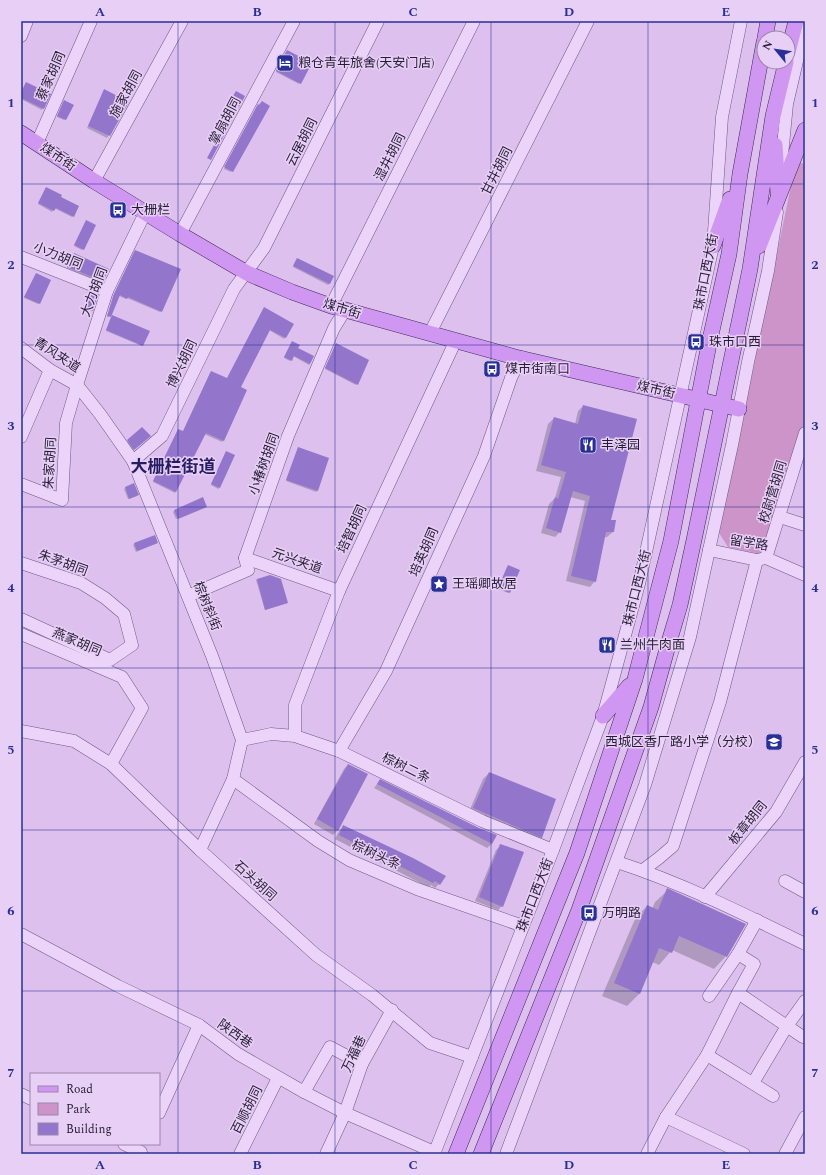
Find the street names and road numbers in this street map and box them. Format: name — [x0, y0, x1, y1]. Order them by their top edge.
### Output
street label: 蔡家胡同 — [31, 48, 71, 104]
street label: 施家胡同 — [105, 66, 147, 122]
street label: 掌扇胡同 — [204, 93, 246, 149]
street label: 云居胡同 — [281, 114, 323, 170]
street label: 湿井胡同 — [369, 129, 411, 185]
street label: 煤市街 — [36, 138, 80, 176]
street label: 甘井胡同 — [476, 143, 518, 199]
street label: 珠市口西大街 — [689, 232, 723, 312]
street label: 小力胡同 — [30, 237, 86, 275]
street label: 大力胡同 — [75, 264, 113, 320]
street label: 煤市街 — [320, 294, 364, 324]
street label: 青风夹道 — [30, 332, 84, 378]
street label: 博兴胡同 — [162, 336, 202, 392]
street label: 煤市街 — [635, 376, 677, 404]
street label: 小椿树胡同 — [243, 430, 285, 498]
street label: 朱家胡同 — [39, 437, 61, 489]
street label: 校尉营胡同 — [754, 458, 792, 526]
street label: 培智胡同 — [332, 501, 372, 557]
street label: 培英胡同 — [404, 524, 444, 580]
street label: 留学路 — [728, 530, 770, 556]
street label: 元兴夹道 — [269, 543, 325, 579]
street label: 朱茅胡同 — [35, 545, 91, 581]
street label: 珠市口西大街 — [618, 548, 656, 628]
street label: 棕树斜街 — [188, 578, 226, 634]
street label: 燕家胡同 — [49, 623, 105, 661]
street label: 棕树二条 — [378, 748, 434, 788]
street label: 板章胡同 — [724, 796, 772, 850]
street label: 棕树头条 — [348, 835, 404, 875]
street label: 珠市口西大街 — [512, 855, 558, 935]
street label: 石头胡同 — [229, 856, 281, 906]
street label: 陕西巷 — [213, 1015, 257, 1053]
street label: 万福巷 — [337, 1032, 371, 1076]
street label: 百顺胡同 — [226, 1082, 268, 1138]

